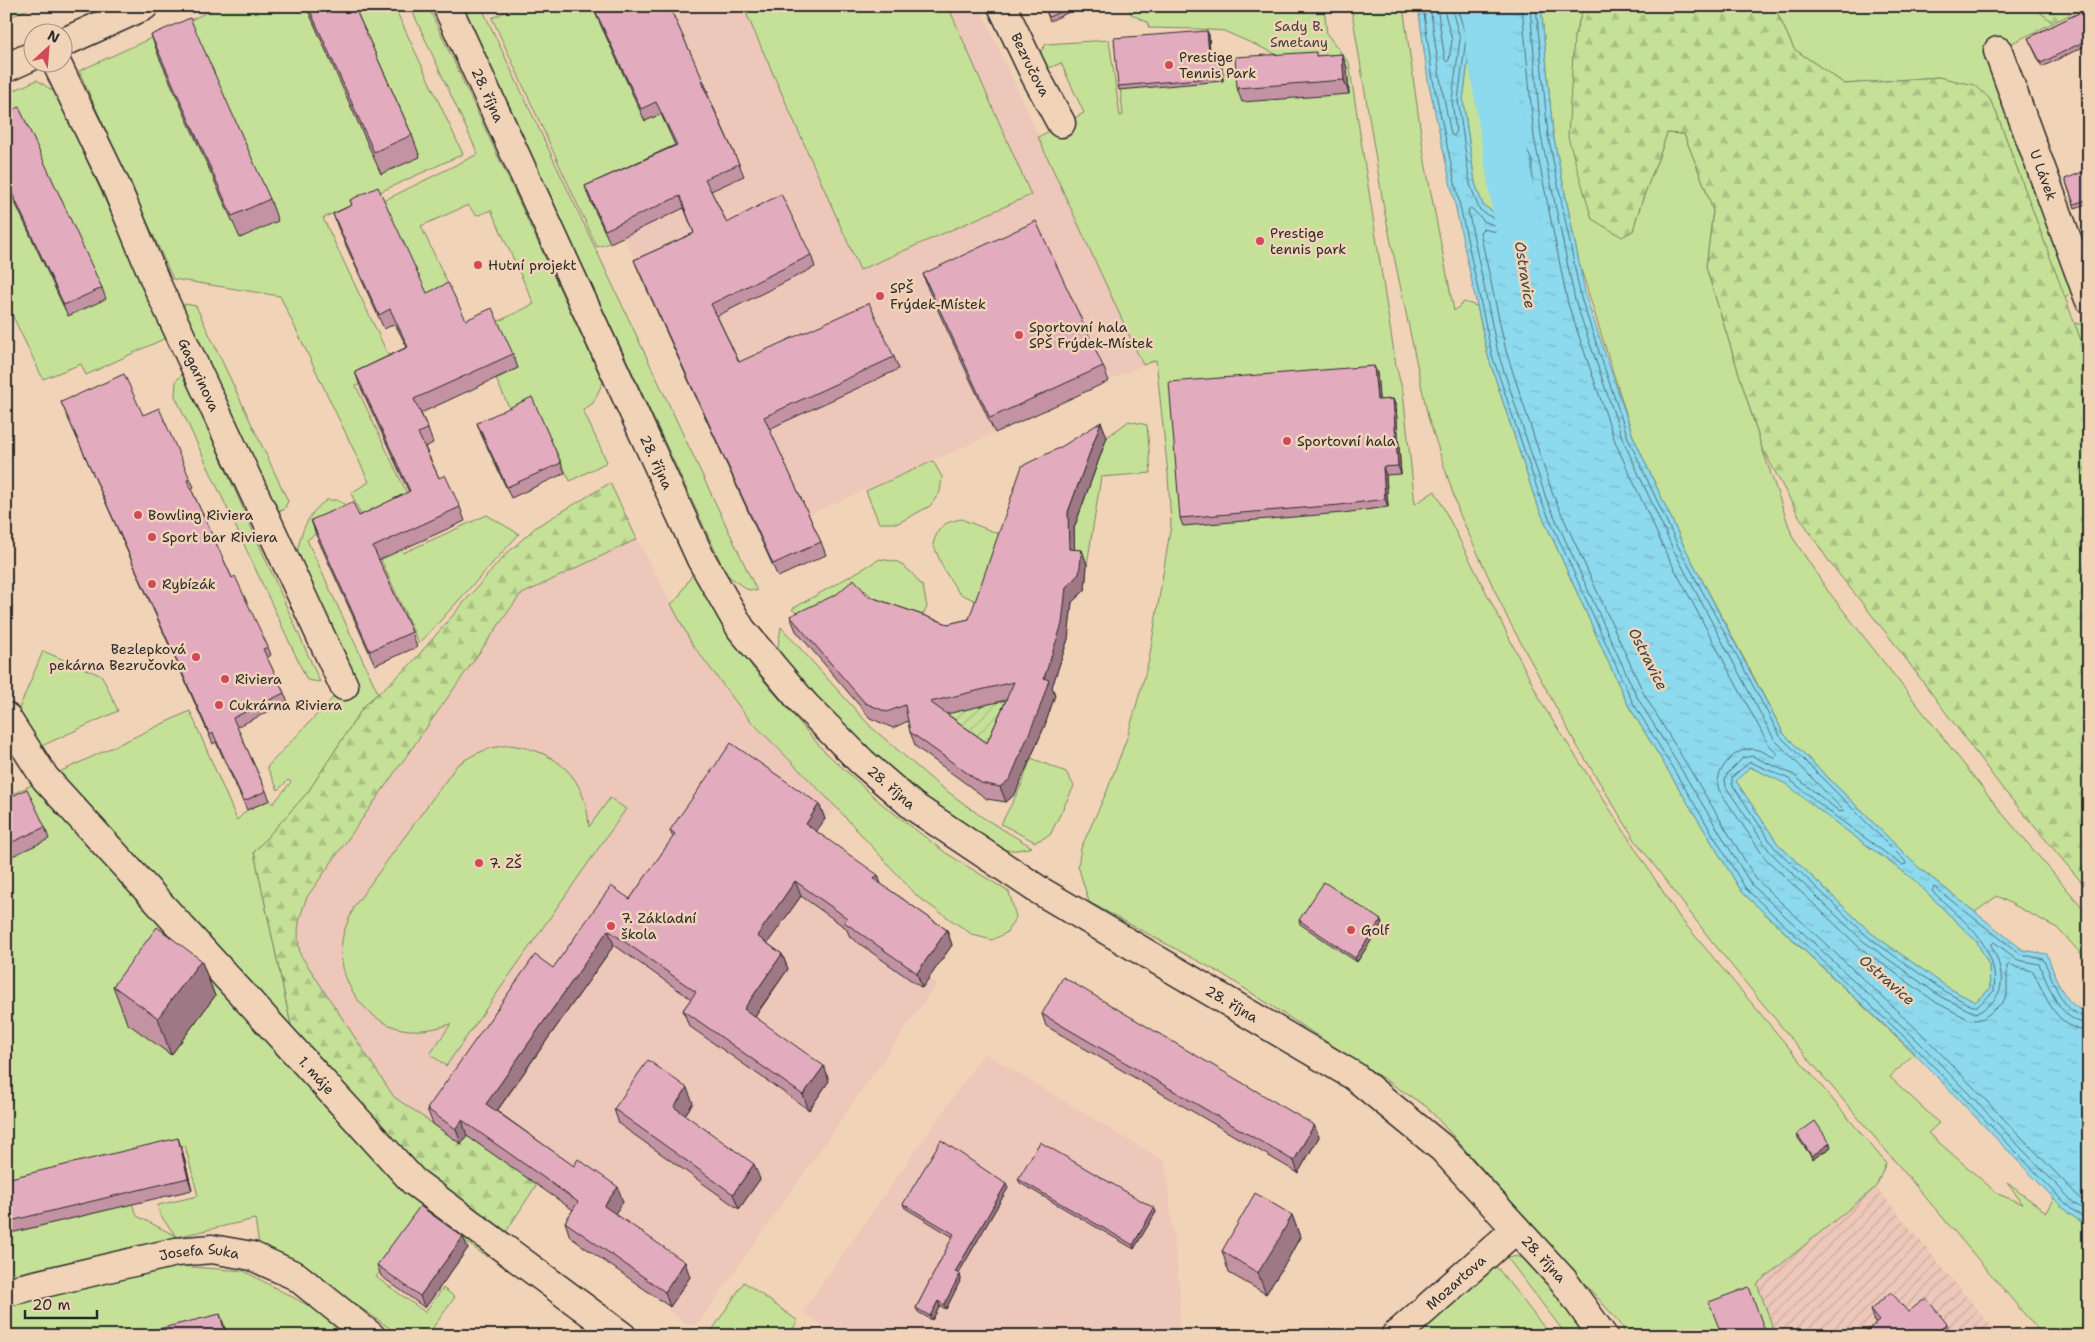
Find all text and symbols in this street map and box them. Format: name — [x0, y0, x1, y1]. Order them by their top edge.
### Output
park label: Sady B. Smetany — [1270, 17, 1328, 51]
north arrow — [22, 22, 72, 72]
text: N — [45, 26, 63, 47]
street label: Bezručova — [1007, 30, 1054, 100]
place label: Prestige Tennis Park — [1179, 48, 1256, 82]
marker: Prestige Tennis Park — [1163, 59, 1175, 71]
street label: 28. října — [468, 65, 508, 125]
street label: U Lávek — [2026, 147, 2061, 203]
place label: Prestige tennis park — [1270, 224, 1346, 258]
marker: Prestige tennis park — [1254, 235, 1266, 247]
water label: Ostravice — [1510, 240, 1540, 310]
place label: Hutní projekt — [488, 256, 577, 274]
marker: Hutní projekt — [472, 259, 484, 271]
place label: SPŠ Frýdek-Místek — [890, 279, 986, 313]
marker: SPŠ Frýdek-Místek — [874, 290, 886, 302]
place label: Sportovní hala SPŠ Frýdek-Místek — [1029, 318, 1153, 352]
marker: Sportovní hala SPŠ Frýdek-Místek — [1013, 329, 1025, 341]
street label: Gagarinova — [174, 335, 224, 415]
street label: 28. října — [636, 432, 677, 493]
place label: Sportovní hala — [1297, 432, 1396, 450]
marker: Sportovní hala — [1281, 435, 1293, 447]
place label: Bowling Riviera — [148, 506, 253, 524]
marker: Bowling Riviera — [132, 509, 144, 521]
place label: Sport bar Riviera — [162, 528, 278, 546]
marker: Sport bar Riviera — [146, 531, 158, 543]
place label: Rybízák — [162, 575, 216, 593]
marker: Rybízák — [146, 578, 158, 590]
water label: Ostravice — [1624, 624, 1672, 694]
place label: Bezlepková pekárna Bezručovka — [49, 640, 186, 674]
marker: Bezlepková pekárna Bezručovka — [190, 651, 202, 663]
place label: Riviera — [235, 670, 282, 688]
marker: Riviera — [219, 673, 231, 685]
place label: Cukrárna Riviera — [229, 696, 342, 714]
marker: Cukrárna Riviera — [213, 699, 225, 711]
street label: 28. října — [864, 762, 920, 813]
place label: 7. ZŠ — [489, 854, 522, 872]
marker: 7. ZŠ — [473, 857, 485, 869]
place label: 7. Základní škola — [621, 909, 696, 943]
marker: 7. Základní škola — [605, 920, 617, 932]
place label: Golf — [1361, 921, 1390, 939]
marker: Golf — [1345, 924, 1357, 936]
water label: Ostravice — [1855, 950, 1919, 1010]
street label: 28. října — [1202, 981, 1262, 1027]
street label: 1. máje — [294, 1052, 339, 1098]
street label: 28. října — [1517, 1231, 1570, 1287]
street label: Josefa Suka — [157, 1240, 241, 1265]
street label: Mozartova — [1422, 1251, 1490, 1314]
scale bar — [25, 1287, 98, 1319]
text: 20 m — [32, 1295, 71, 1315]

